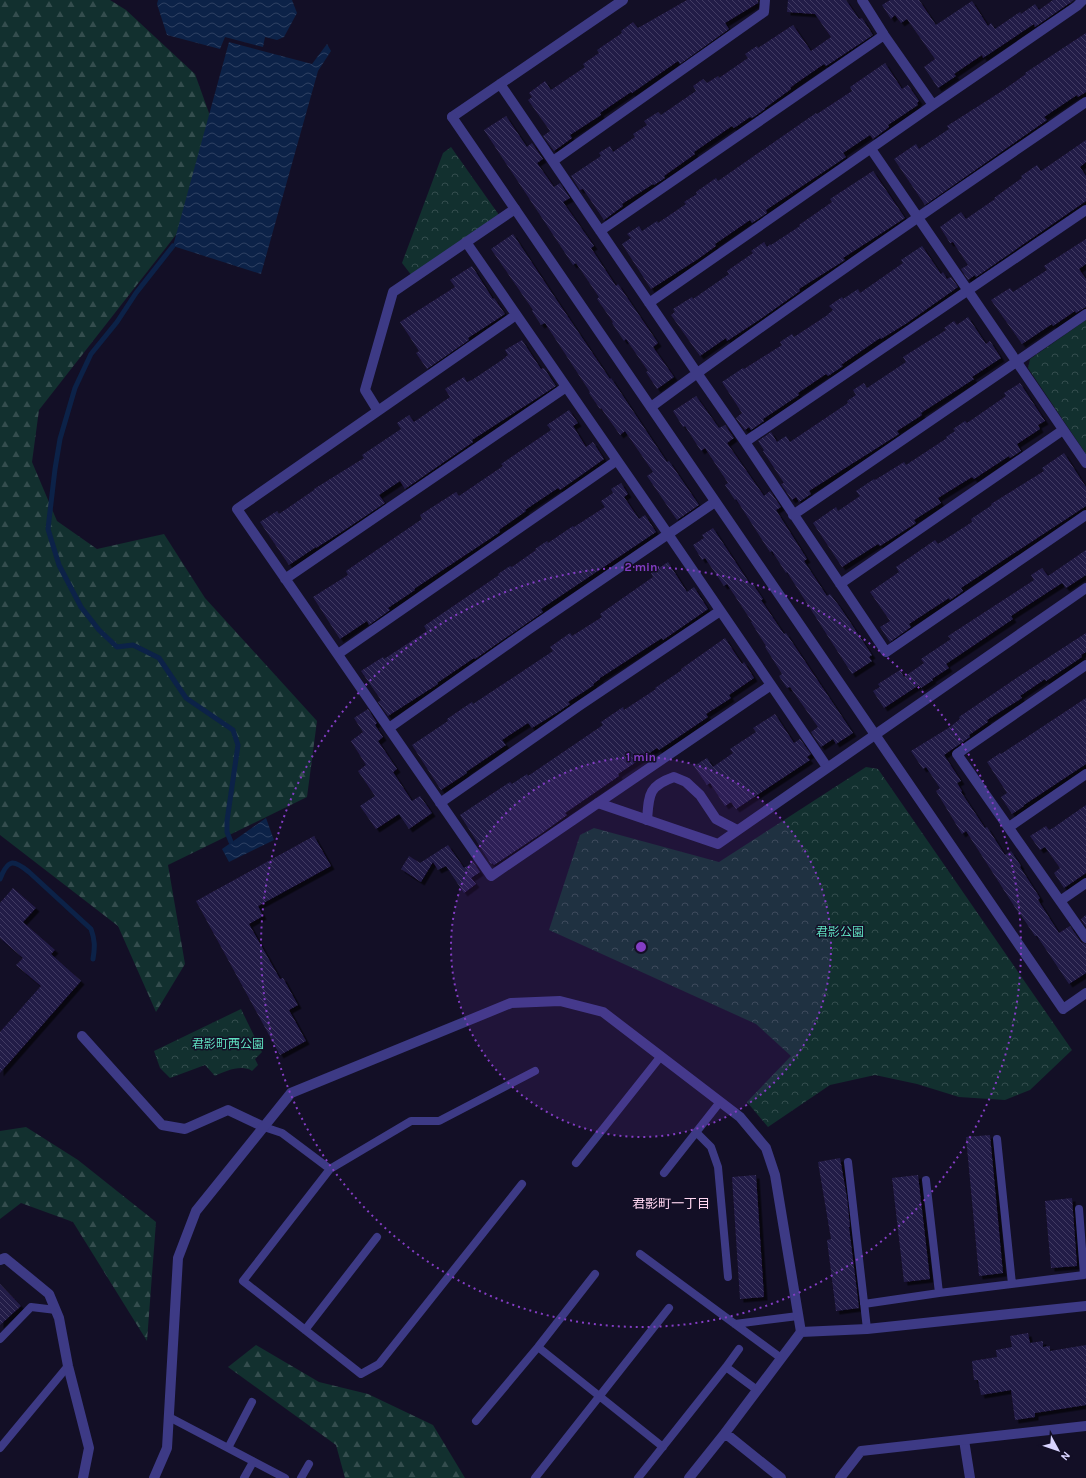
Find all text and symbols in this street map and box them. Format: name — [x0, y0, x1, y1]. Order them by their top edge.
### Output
text: 2 min — [624, 560, 658, 574]
text: 1 min — [626, 750, 656, 764]
park label: 君影公園 — [816, 925, 864, 939]
centre of rings — [634, 940, 648, 954]
park label: 君影町西公園 — [192, 1037, 264, 1051]
district label: 君影町一丁目 — [632, 1196, 710, 1211]
north arrow — [1038, 1430, 1078, 1470]
text: N — [1058, 1449, 1073, 1463]

